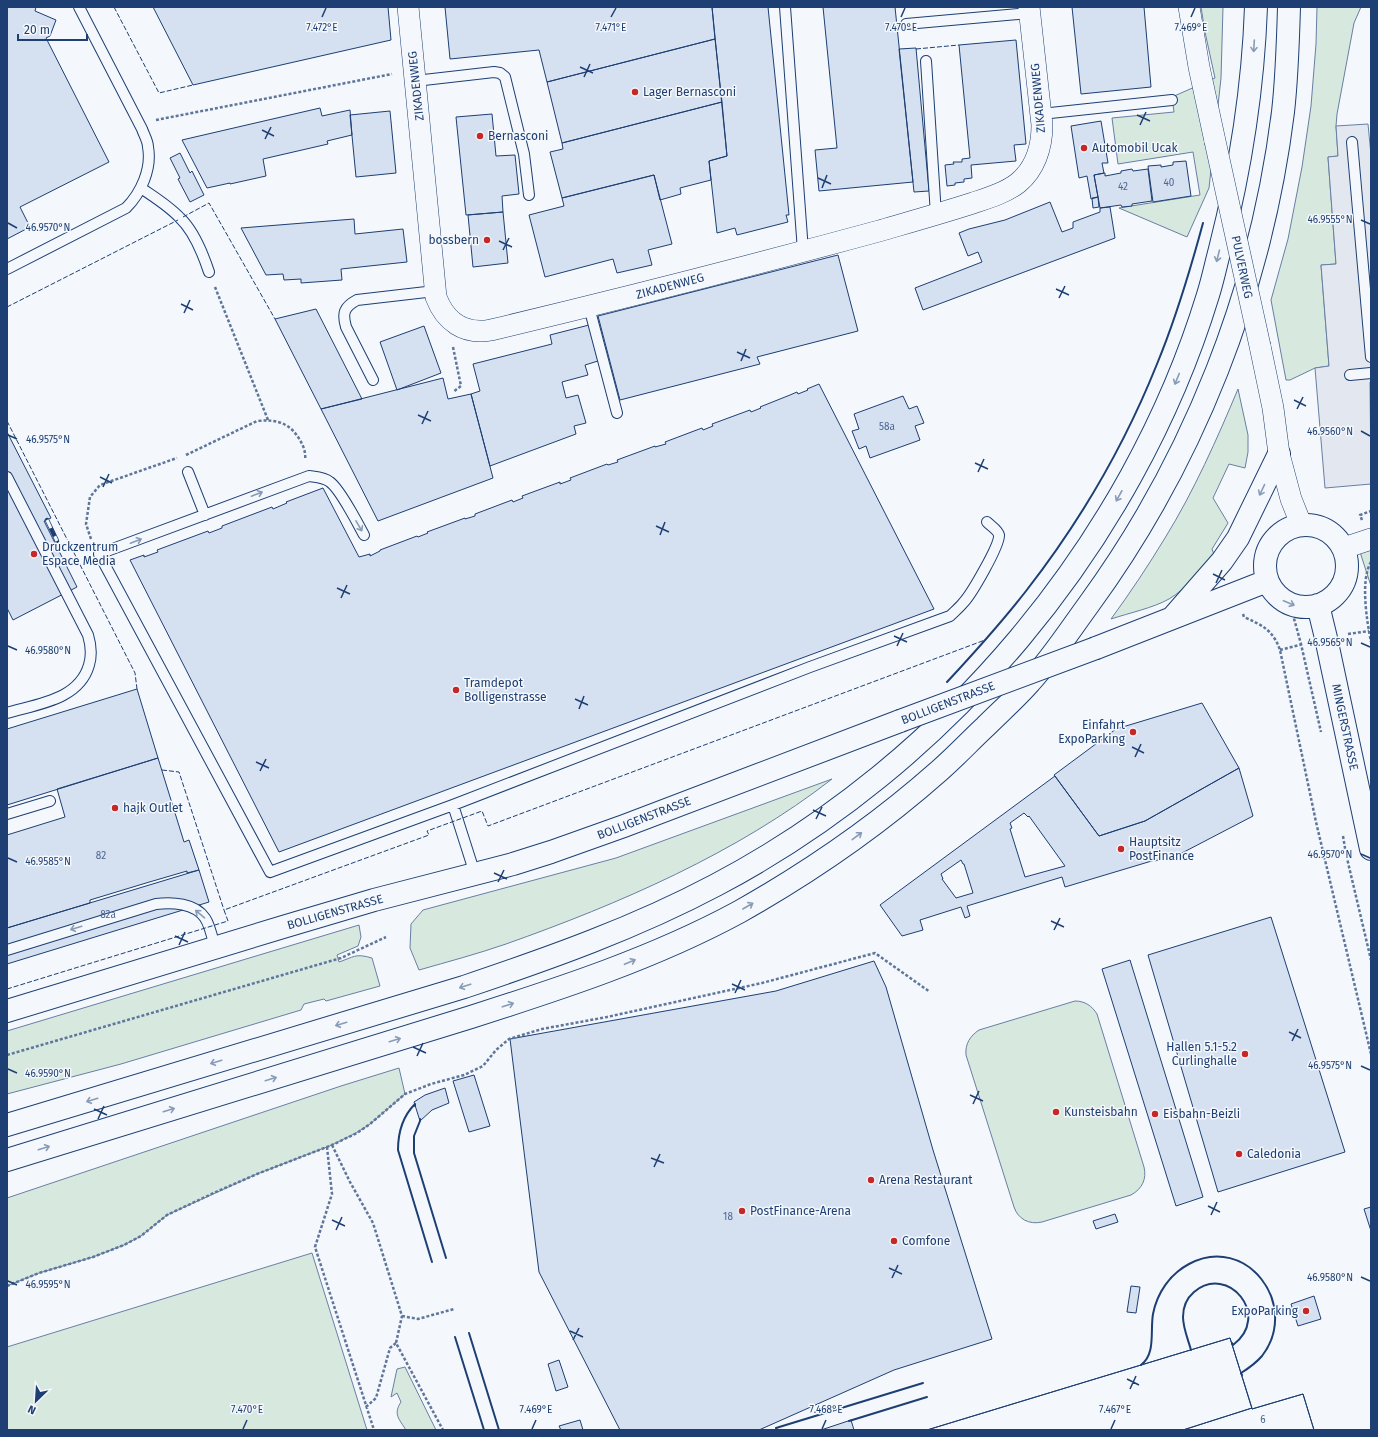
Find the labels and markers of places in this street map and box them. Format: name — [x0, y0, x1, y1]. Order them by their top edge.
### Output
place label: Lager Bernasconi — [643, 85, 736, 99]
marker: Lager Bernasconi — [630, 87, 640, 97]
place label: Bernasconi — [488, 129, 548, 143]
marker: Bernasconi — [475, 131, 485, 141]
place label: Automobil Ucak — [1092, 141, 1179, 155]
marker: Automobil Ucak — [1079, 143, 1089, 153]
place label: bossbern — [428, 233, 479, 247]
marker: bossbern — [482, 235, 492, 245]
place label: Druckzentrum Espace Media — [42, 540, 118, 568]
marker: Druckzentrum Espace Media — [29, 549, 39, 559]
place label: Tramdepot Bolligenstrasse — [464, 676, 547, 704]
marker: Tramdepot Bolligenstrasse — [451, 685, 461, 695]
place label: Einfahrt ExpoParking — [1058, 718, 1126, 746]
marker: Einfahrt ExpoParking — [1128, 727, 1138, 737]
place label: hajk Outlet — [123, 801, 184, 815]
marker: hajk Outlet — [110, 803, 120, 813]
place label: Hauptsitz PostFinance — [1129, 835, 1194, 863]
marker: Hauptsitz PostFinance — [1116, 844, 1126, 854]
place label: Hallen 5.1-5.2 Curlinghalle — [1166, 1040, 1237, 1068]
marker: Hallen 5.1-5.2 Curlinghalle — [1240, 1049, 1250, 1059]
place label: Kunsteisbahn — [1064, 1105, 1138, 1119]
marker: Kunsteisbahn — [1051, 1107, 1061, 1117]
place label: Eisbahn-Beizli — [1163, 1107, 1240, 1121]
marker: Eisbahn-Beizli — [1150, 1109, 1160, 1119]
place label: Caledonia — [1247, 1147, 1301, 1161]
marker: Caledonia — [1234, 1149, 1244, 1159]
place label: Arena Restaurant — [879, 1173, 973, 1187]
marker: Arena Restaurant — [866, 1175, 876, 1185]
place label: PostFinance-Arena — [750, 1204, 851, 1218]
marker: PostFinance-Arena — [737, 1206, 747, 1216]
place label: Comfone — [902, 1234, 950, 1248]
marker: Comfone — [889, 1236, 899, 1246]
place label: ExpoParking — [1231, 1304, 1299, 1318]
marker: ExpoParking — [1301, 1306, 1311, 1316]

